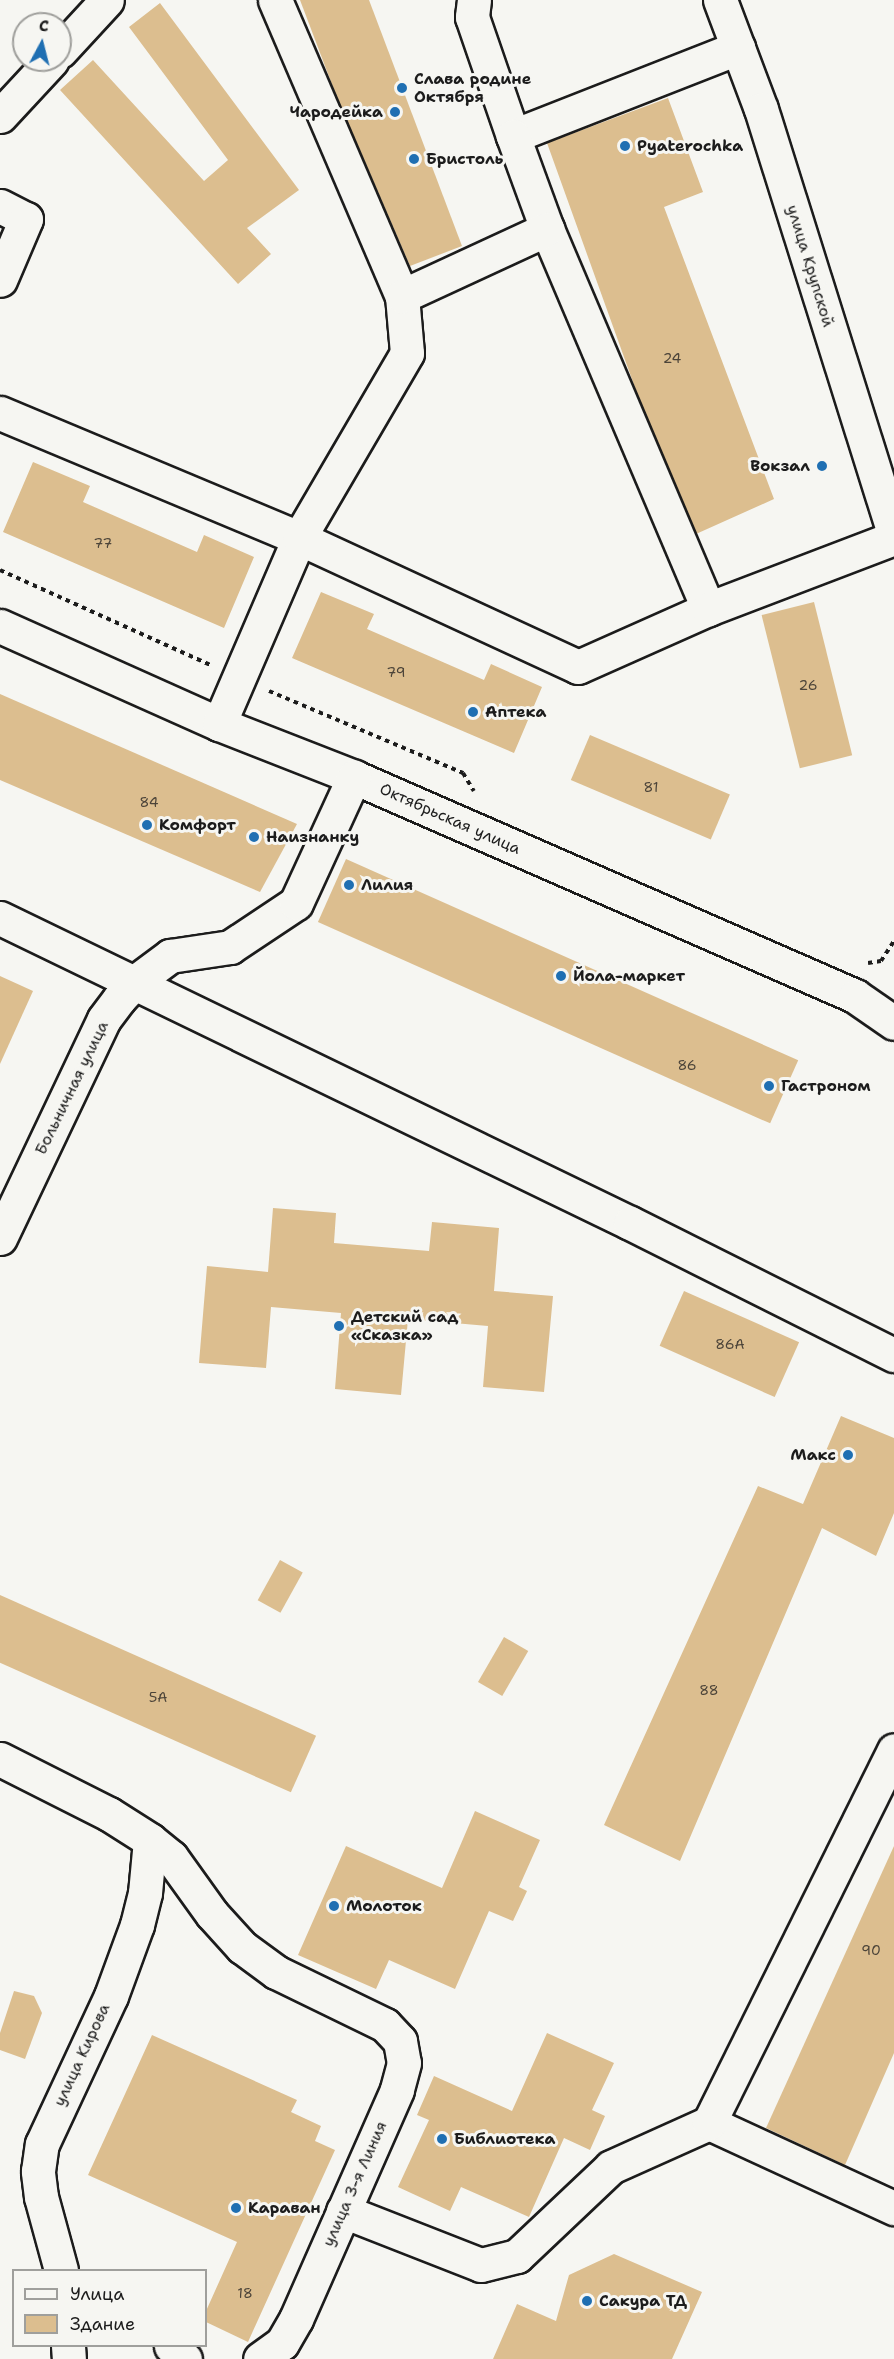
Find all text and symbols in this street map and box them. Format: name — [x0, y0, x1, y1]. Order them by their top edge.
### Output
north arrow — [12, 12, 72, 72]
text: С — [38, 15, 50, 37]
place label: Слава родине Октября — [414, 69, 531, 107]
marker: Слава родине Октября — [395, 81, 409, 95]
place label: Чародейка — [290, 102, 383, 122]
marker: Чародейка — [388, 105, 402, 119]
place label: Pyaterochka — [637, 136, 743, 156]
marker: Pyaterochka — [618, 139, 632, 153]
place label: Бристоль — [426, 149, 503, 169]
marker: Бристоль — [407, 152, 421, 166]
street label: улица Крупской — [782, 203, 838, 329]
house number: 24 — [663, 350, 681, 366]
place label: Вокзал — [750, 456, 810, 476]
marker: Вокзал — [815, 459, 829, 473]
house number: 77 — [94, 535, 112, 551]
house number: 79 — [386, 664, 406, 680]
house number: 26 — [799, 677, 817, 693]
place label: Аптека — [485, 702, 546, 722]
marker: Аптека — [466, 705, 480, 719]
street label: Октябрьская улица — [377, 779, 523, 859]
house number: 81 — [643, 779, 659, 795]
house number: 84 — [139, 794, 159, 810]
place label: Комфорт — [159, 815, 236, 835]
marker: Комфорт — [140, 818, 154, 832]
place label: Наизнанку — [266, 827, 359, 847]
marker: Наизнанку — [247, 830, 261, 844]
place label: Лилия — [361, 875, 413, 895]
marker: Лилия — [342, 878, 356, 892]
place label: Йола-маркет — [573, 966, 685, 986]
marker: Йола-маркет — [554, 969, 568, 983]
street label: Больничная улица — [31, 1018, 113, 1158]
house number: 86 — [677, 1057, 697, 1073]
place label: Гастроном — [781, 1076, 871, 1096]
marker: Гастроном — [762, 1079, 776, 1093]
place label: Детский сад «Сказка» — [351, 1307, 458, 1345]
marker: Детский сад «Сказка» — [332, 1319, 346, 1333]
house number: 86А — [715, 1336, 745, 1352]
place label: Макс — [790, 1445, 836, 1465]
marker: Макс — [841, 1448, 855, 1462]
house number: 88 — [699, 1682, 719, 1698]
house number: 5А — [149, 1689, 167, 1705]
place label: Молоток — [346, 1896, 422, 1916]
marker: Молоток — [327, 1899, 341, 1913]
house number: 90 — [861, 1942, 881, 1958]
street label: улица Кирова — [50, 2001, 114, 2109]
street label: улица 3-я Линия — [319, 2118, 391, 2250]
place label: Библиотека — [454, 2129, 555, 2149]
marker: Библиотека — [435, 2132, 449, 2146]
place label: Караван — [248, 2198, 321, 2218]
marker: Караван — [229, 2201, 243, 2215]
legend — [12, 2269, 207, 2347]
text: Улица — [70, 2282, 124, 2306]
house number: 18 — [237, 2285, 253, 2301]
place label: Сакура ТД — [599, 2291, 687, 2311]
marker: Сакура ТД — [580, 2294, 594, 2308]
text: Здание — [70, 2312, 135, 2336]

